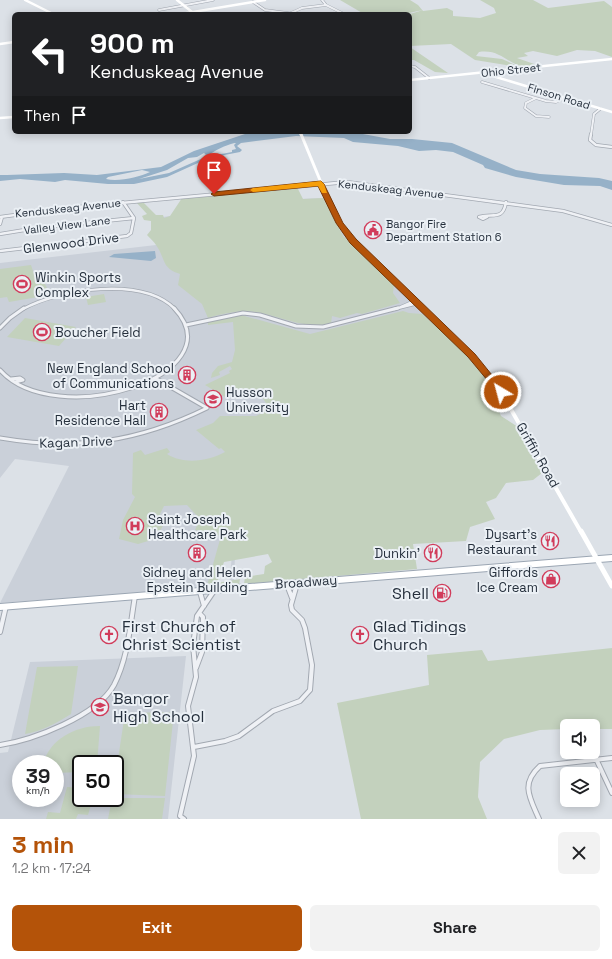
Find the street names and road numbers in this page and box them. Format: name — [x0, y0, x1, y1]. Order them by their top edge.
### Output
street label: Ohio Street — [480, 60, 542, 80]
street label: Finson Road — [526, 80, 592, 112]
street label: Kenduskeag Avenue — [337, 176, 445, 202]
street label: Kenduskeag Avenue — [14, 195, 122, 221]
street label: Valley View Lane — [23, 213, 111, 237]
street label: Glenwood Drive — [22, 229, 120, 257]
street label: Griffin Road — [512, 419, 564, 491]
street label: Kagan Drive — [39, 432, 113, 452]
street label: Broadway — [274, 571, 338, 593]

